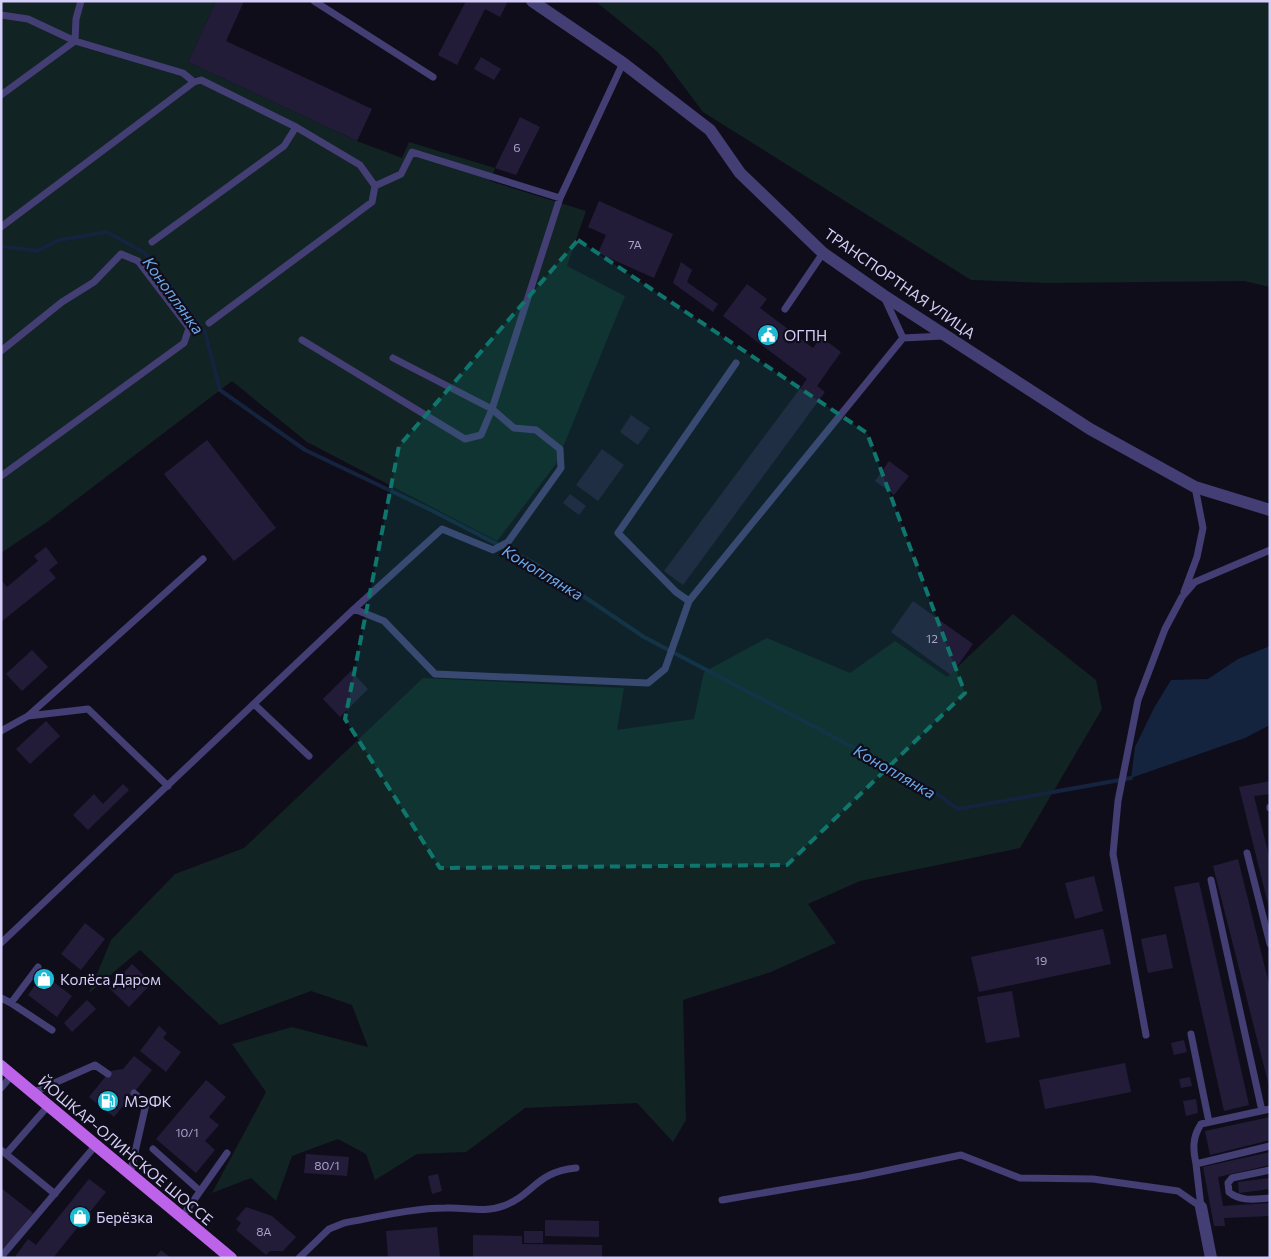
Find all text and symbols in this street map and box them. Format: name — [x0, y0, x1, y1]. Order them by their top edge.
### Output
house number: 6 — [513, 140, 521, 154]
street label: ТРАНСПОРТНАЯ УЛИЦА — [821, 224, 979, 342]
house number: 7А — [628, 237, 642, 251]
water label: Коноплянка — [140, 253, 208, 337]
public building icon: ОГПН — [756, 323, 780, 347]
place label: ОГПН — [784, 326, 827, 344]
water label: Коноплянка — [499, 540, 587, 604]
house number: 12 — [926, 631, 938, 645]
water label: Коноплянка — [851, 740, 939, 802]
house number: 19 — [1035, 953, 1047, 967]
shop icon: Колёса Даром — [32, 967, 56, 991]
place label: Колёса Даром — [60, 970, 161, 988]
street label: ЙОШКАР-ОЛИНСКОЕ ШОССЕ — [35, 1072, 217, 1228]
fuel station icon: МЭФК — [96, 1089, 120, 1113]
place label: МЭФК — [124, 1092, 172, 1110]
house number: 10/1 — [175, 1125, 199, 1139]
house number: 80/1 — [314, 1158, 340, 1172]
shop icon: Берёзка — [68, 1205, 92, 1229]
place label: Берёзка — [96, 1208, 153, 1226]
house number: 8А — [256, 1224, 272, 1238]

